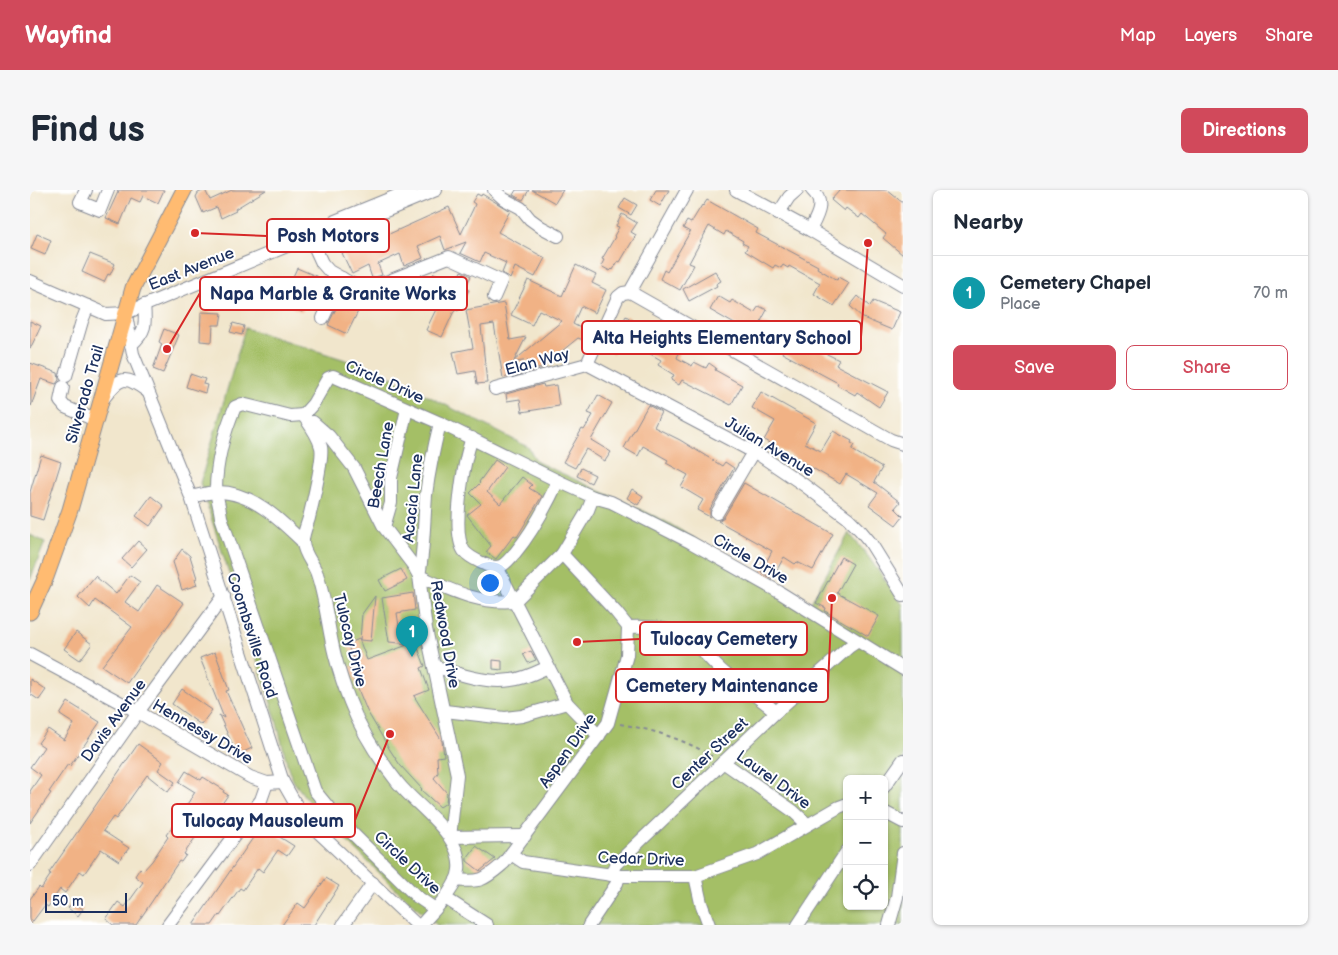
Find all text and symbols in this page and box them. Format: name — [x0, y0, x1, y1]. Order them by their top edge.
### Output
text: Wayfind — [25, 21, 112, 50]
text: Map — [1120, 25, 1156, 46]
text: Layers — [1184, 25, 1237, 46]
text: Share — [1265, 25, 1313, 46]
button: Directions — [1181, 108, 1308, 153]
text: Find us — [30, 109, 145, 152]
text: Nearby — [953, 210, 1023, 235]
callout: Posh Motors — [267, 219, 389, 252]
text: Posh Motors — [277, 226, 379, 247]
street label: East Avenue — [146, 243, 238, 295]
text: Cemetery Chapel — [1000, 272, 1151, 295]
callout: Napa Marble & Granite Works — [200, 277, 467, 310]
text: Napa Marble & Granite Works — [210, 284, 456, 305]
text: 1 — [966, 284, 972, 303]
text: 70 m — [1253, 284, 1288, 303]
text: Place — [1000, 295, 1041, 314]
callout: Alta Heights Elementary School — [582, 321, 861, 354]
text: Alta Heights Elementary School — [592, 328, 851, 349]
street label: Silverado Trail — [62, 343, 109, 446]
street label: Elan Way — [503, 345, 572, 380]
button: Save — [953, 345, 1116, 390]
button: Share — [1126, 345, 1288, 390]
street label: Circle Drive — [342, 357, 427, 408]
street label: Julian Avenue — [721, 413, 818, 482]
street label: Beech Lane — [364, 420, 399, 510]
street label: Acacia Lane — [399, 452, 428, 543]
street label: Circle Drive — [709, 530, 792, 589]
street label: Coombsville Road — [222, 570, 281, 701]
your location — [477, 570, 503, 596]
street label: Redwood Drive — [426, 579, 463, 690]
street label: Tulocay Drive — [329, 592, 370, 690]
pin: 1 — [396, 616, 428, 657]
callout: Tulocay Cemetery — [640, 622, 807, 655]
text: Tulocay Cemetery — [651, 629, 798, 650]
callout: Cemetery Maintenance — [616, 669, 828, 702]
street label: Davis Avenue — [78, 675, 151, 766]
text: Cemetery Maintenance — [626, 676, 818, 697]
street label: Hennessy Drive — [149, 696, 256, 769]
street label: Aspen Drive — [536, 709, 601, 792]
street label: Center Street — [668, 714, 752, 794]
street label: Laurel Drive — [732, 747, 814, 814]
map controls — [843, 775, 888, 910]
button: + — [843, 775, 888, 820]
callout: Tulocay Mausoleum — [172, 804, 355, 837]
text: Tulocay Mausoleum — [182, 811, 344, 832]
button: − — [843, 820, 888, 865]
street label: Circle Drive — [370, 828, 445, 899]
street label: Cedar Drive — [597, 848, 685, 871]
button: locate — [843, 865, 888, 910]
scale bar — [45, 890, 128, 913]
text: 50 m — [52, 893, 84, 910]

